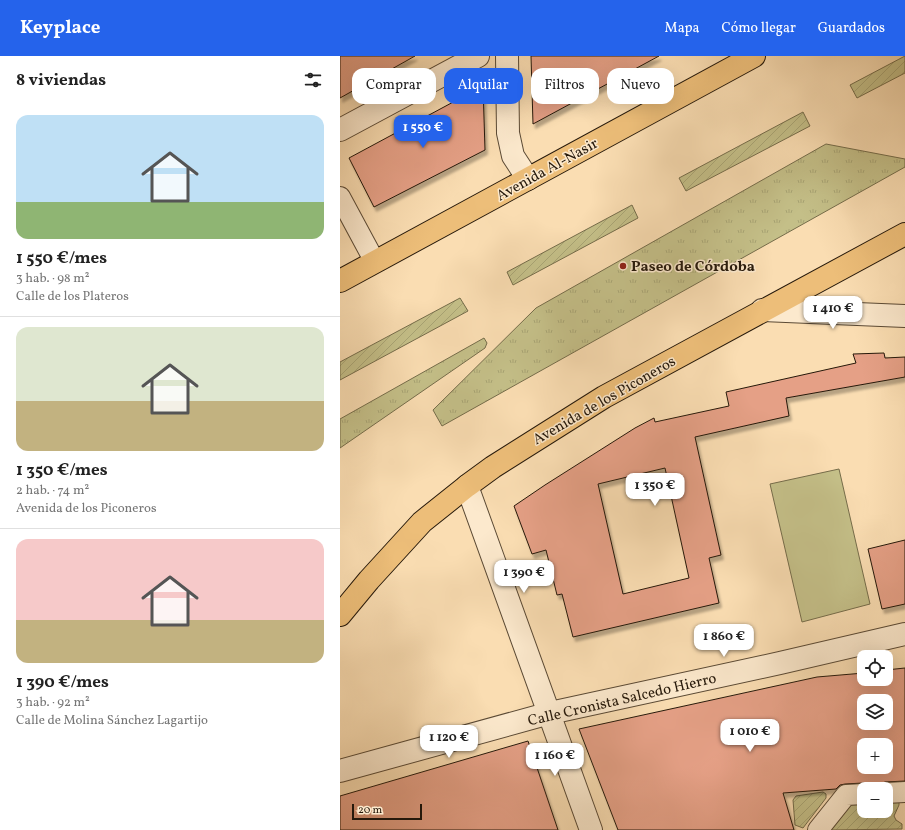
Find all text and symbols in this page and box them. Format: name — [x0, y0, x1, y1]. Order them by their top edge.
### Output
text: Keyplace — [20, 15, 101, 41]
text: Mapa — [665, 19, 700, 38]
text: Cómo llegar — [722, 19, 796, 38]
text: Guardados — [818, 19, 885, 38]
chip: Comprar — [352, 68, 436, 104]
chip: Alquilar — [444, 68, 523, 104]
chip: Filtros — [531, 68, 599, 104]
chip: Nuevo — [607, 68, 674, 104]
text: 8 viviendas — [16, 69, 106, 92]
icon: filters — [302, 69, 324, 91]
pin: 1 550 € — [386, 115, 460, 149]
text: 1 550 € — [403, 119, 443, 137]
street label: Avenida Al-Nasir — [493, 134, 603, 207]
icon: home — [134, 141, 206, 213]
text: 1 550 €/mes — [16, 247, 107, 270]
place label: Paseo de Córdoba — [631, 257, 755, 278]
marker: Paseo de Córdoba — [618, 261, 628, 271]
text: 3 hab. · 98 m² — [16, 270, 90, 288]
text: Calle de los Plateros — [16, 288, 129, 306]
pin: 1 410 € — [796, 296, 870, 330]
text: 1 410 € — [812, 300, 854, 318]
street label: Avenida de los Piconeros — [529, 352, 680, 451]
icon: home — [134, 353, 206, 425]
text: 1 350 €/mes — [16, 459, 108, 482]
pin: 1 350 € — [618, 473, 692, 507]
text: 1 350 € — [635, 477, 675, 495]
text: 2 hab. · 74 m² — [16, 482, 89, 500]
text: Avenida de los Piconeros — [16, 500, 156, 518]
pin: 1 390 € — [487, 560, 561, 594]
text: 1 390 € — [503, 564, 545, 582]
icon: home — [134, 565, 206, 637]
pin: 1 860 € — [687, 624, 761, 658]
text: 1 860 € — [703, 628, 745, 646]
map controls — [857, 650, 893, 818]
button: locate — [857, 650, 893, 686]
street label: Calle Cronista Salcedo Hierro — [526, 669, 719, 732]
text: 1 390 €/mes — [16, 671, 109, 694]
text: 3 hab. · 92 m² — [16, 694, 90, 712]
button: layers — [857, 694, 893, 730]
text: Calle de Molina Sánchez Lagartijo — [16, 712, 208, 730]
pin: 1 010 € — [713, 719, 787, 753]
text: 1 010 € — [729, 723, 771, 741]
pin: 1 120 € — [412, 725, 486, 759]
text: 1 120 € — [429, 729, 469, 747]
button: + — [857, 738, 893, 774]
pin: 1 160 € — [518, 743, 592, 777]
text: 1 160 € — [535, 747, 575, 765]
button: − — [857, 782, 893, 818]
scale bar — [352, 802, 422, 821]
text: 20 m — [358, 803, 382, 818]

